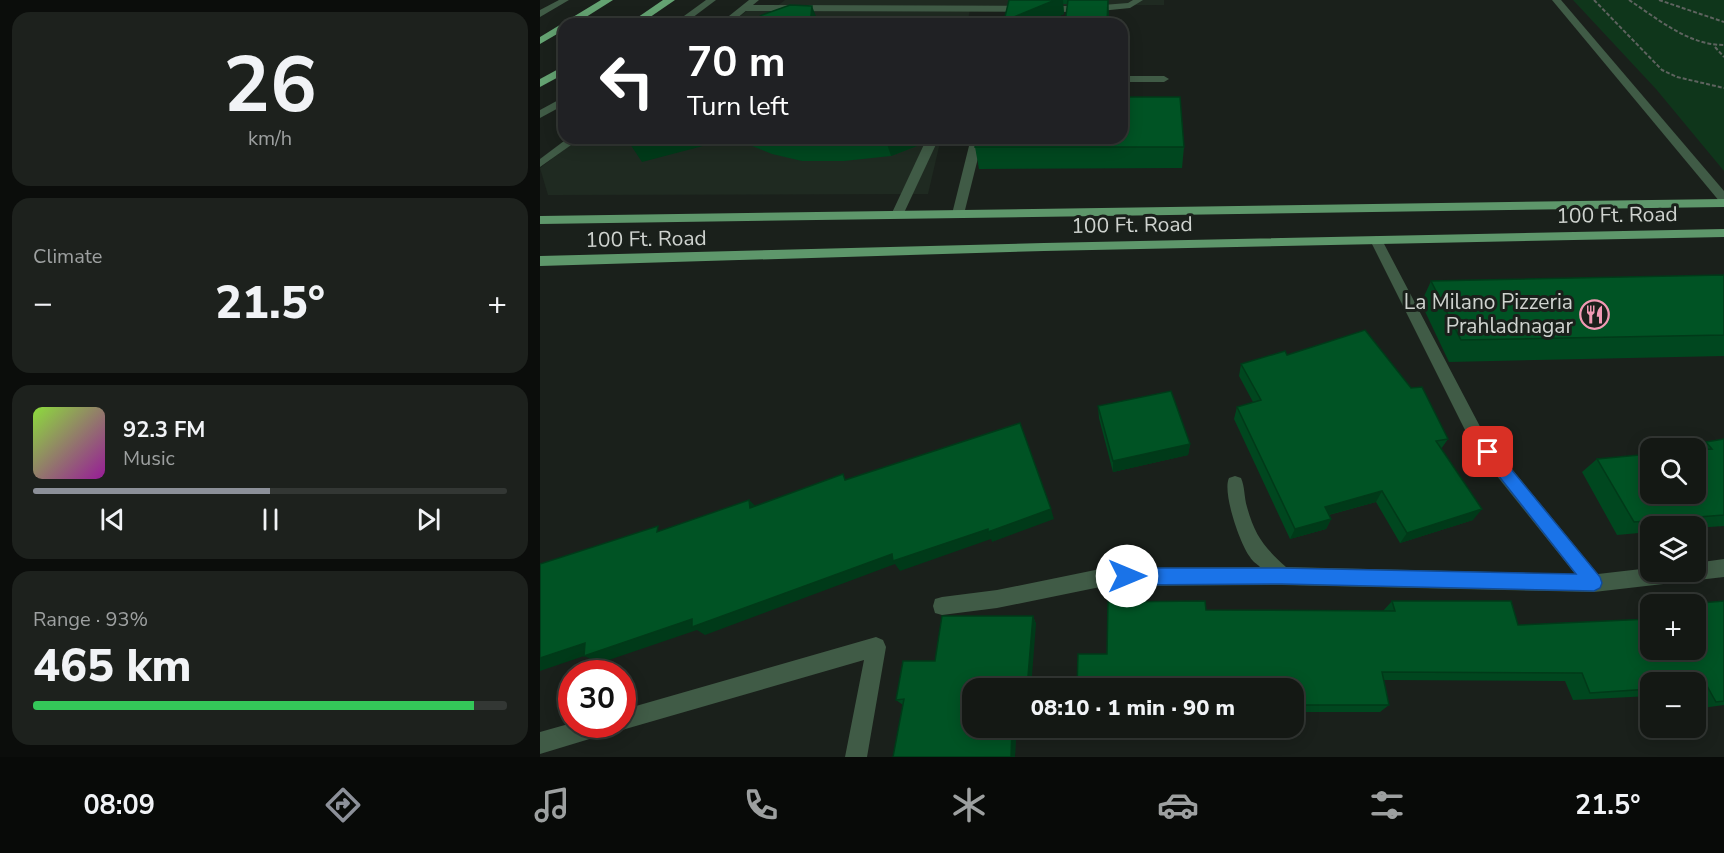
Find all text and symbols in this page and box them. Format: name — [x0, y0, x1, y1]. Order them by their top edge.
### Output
text: 26 — [223, 32, 317, 139]
text: 70 m — [687, 34, 786, 91]
icon: left — [588, 42, 666, 120]
text: Turn left — [687, 88, 788, 125]
text: km/h — [248, 125, 292, 152]
street label: 100 Ft. Road — [1556, 200, 1678, 230]
street label: 100 Ft. Road — [1071, 210, 1193, 240]
street label: 100 Ft. Road — [585, 224, 707, 254]
text: Climate — [33, 243, 102, 270]
text: 21.5° — [215, 273, 325, 334]
text: − — [33, 281, 53, 326]
text: + — [487, 281, 507, 326]
place label: La Milano Pizzeria Prahladnagar — [1404, 288, 1573, 340]
restaurant icon: La Milano Pizzeria Prahladnagar — [1578, 298, 1610, 330]
text: 92.3 FM — [123, 415, 205, 445]
pin — [1462, 426, 1513, 477]
icon: arrive — [1471, 435, 1504, 468]
map controls — [1640, 438, 1706, 738]
button: search — [1640, 438, 1706, 504]
text: Music — [123, 445, 175, 472]
icon: previous — [96, 503, 129, 536]
icon: pause — [254, 503, 287, 536]
icon: next — [412, 503, 445, 536]
button: layers — [1640, 516, 1706, 582]
position arrow — [1095, 544, 1159, 608]
button: + — [1640, 594, 1706, 660]
text: Range · 93% — [33, 606, 148, 633]
text: 465 km — [33, 636, 192, 697]
speed limit sign: 30 — [558, 660, 636, 738]
button: − — [1640, 672, 1706, 738]
text: 08:10 · 1 min · 90 m — [1031, 693, 1235, 723]
icon: directions — [322, 784, 364, 826]
icon: music — [531, 784, 573, 826]
icon: phone — [740, 784, 782, 826]
icon: climate — [948, 784, 990, 826]
icon: car — [1157, 784, 1199, 826]
icon: filters — [1366, 784, 1408, 826]
text: 08:09 — [83, 787, 155, 824]
text: 21.5° — [1575, 787, 1640, 824]

